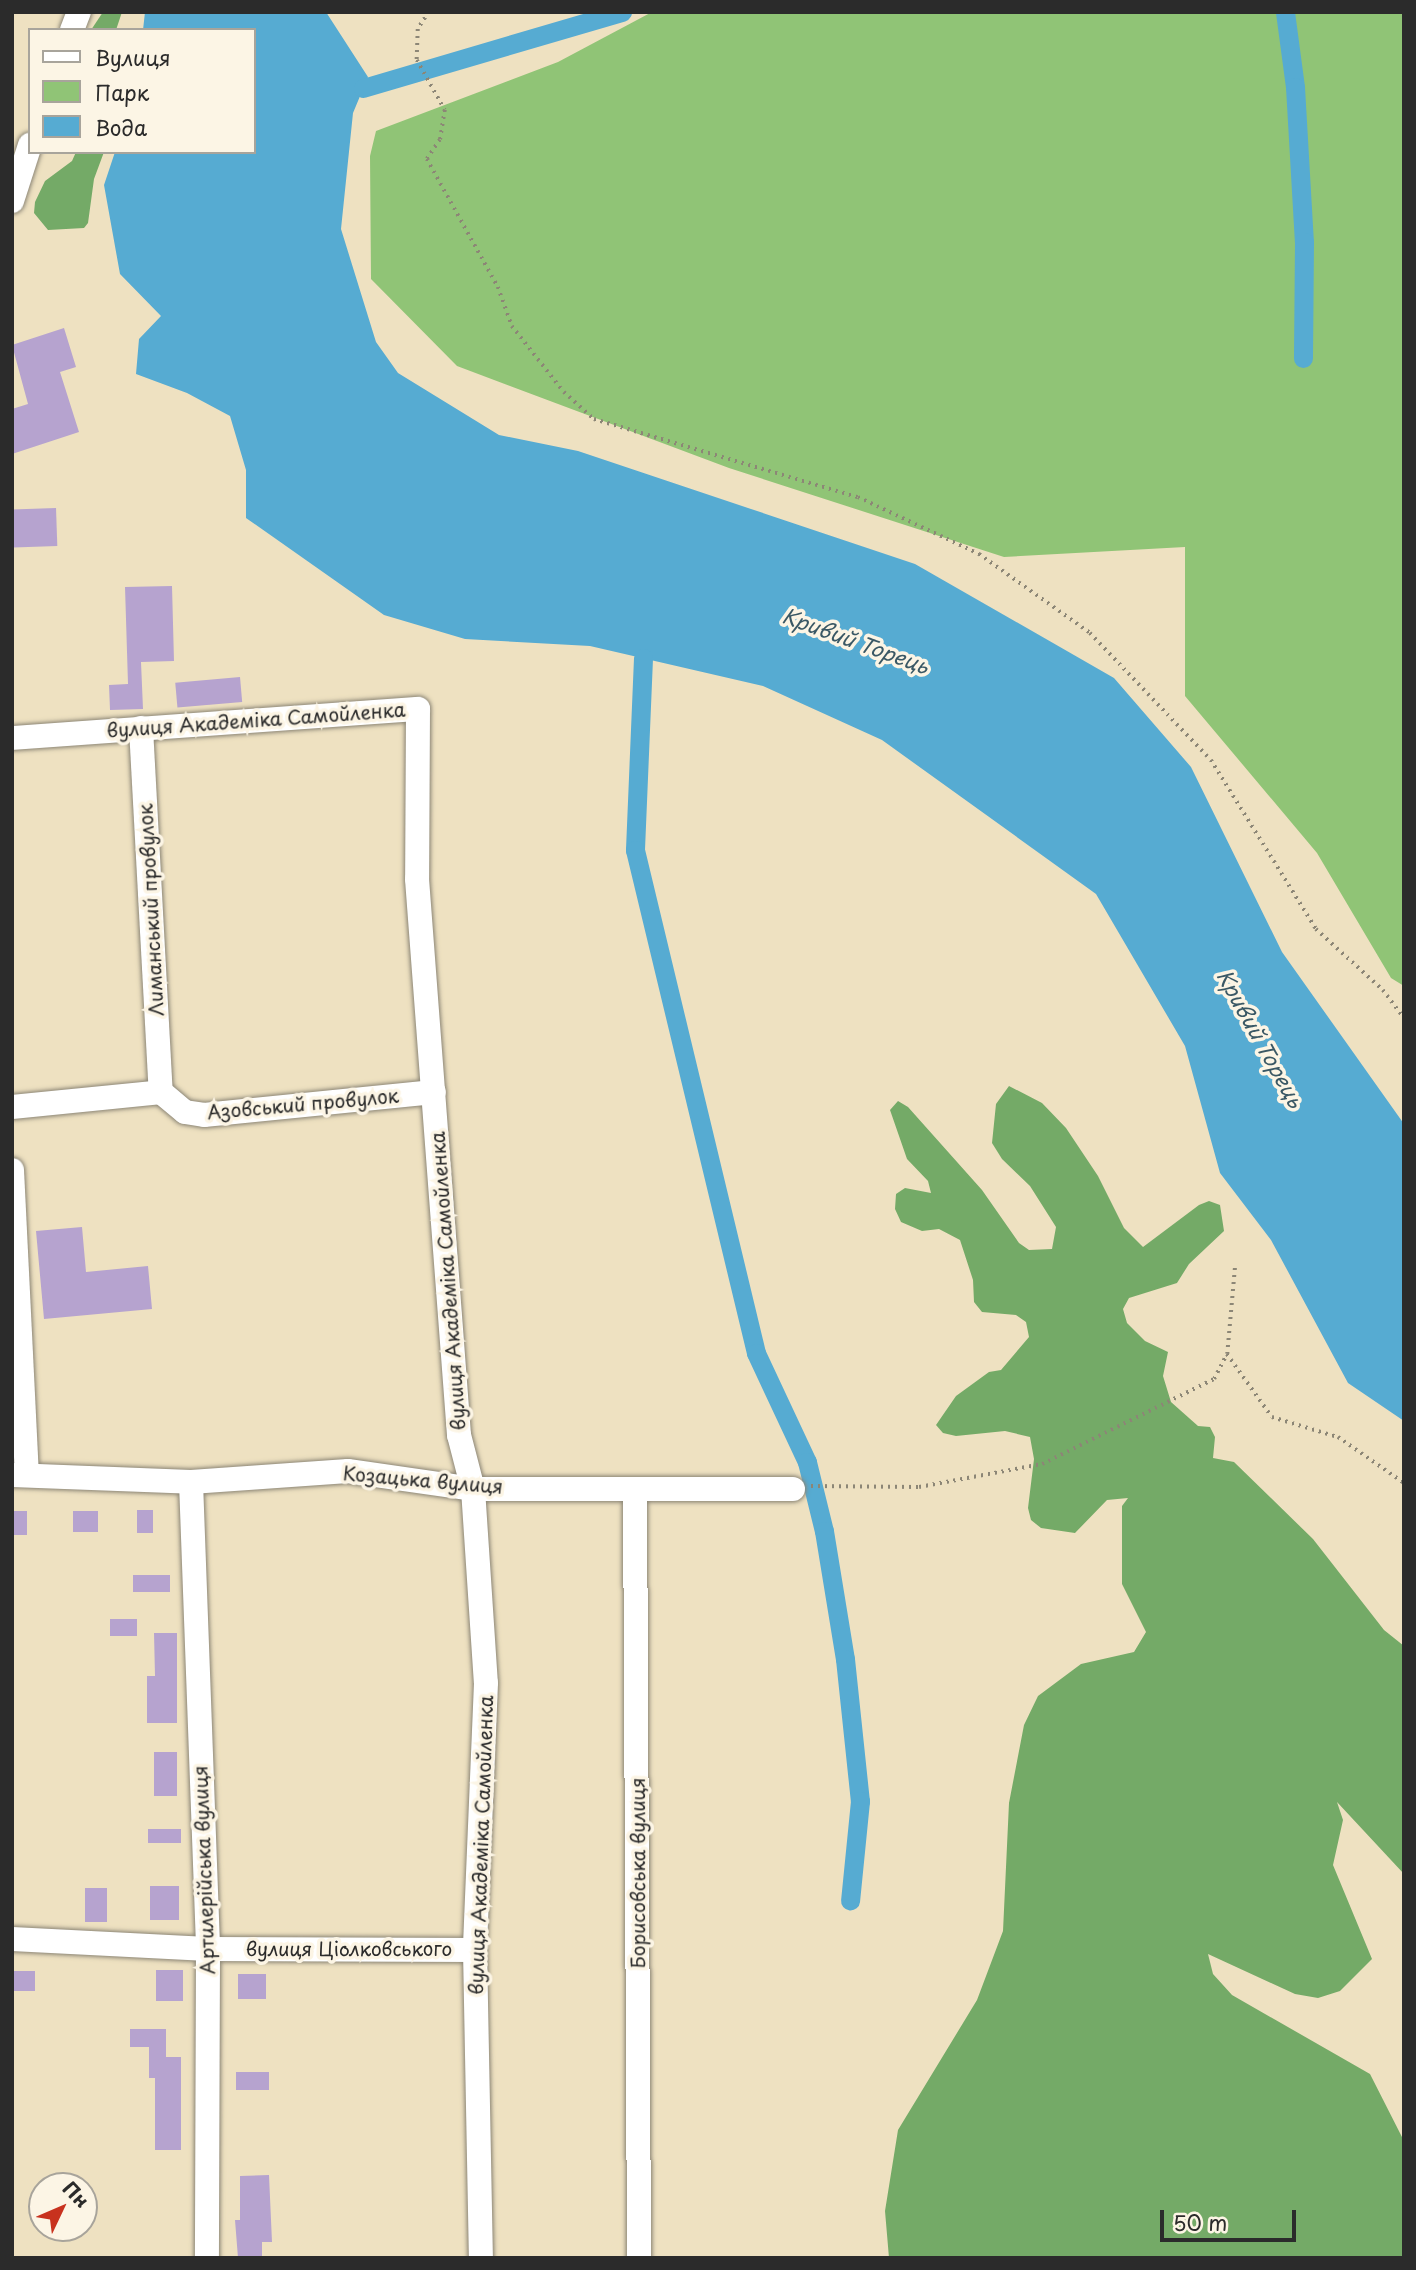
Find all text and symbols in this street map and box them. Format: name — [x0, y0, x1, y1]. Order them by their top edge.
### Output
legend — [28, 28, 256, 154]
text: Вулиця — [95, 41, 171, 73]
text: Парк — [95, 76, 149, 108]
text: Вода — [95, 111, 147, 143]
water label: Кривий Торець — [780, 602, 932, 678]
street label: вулиця Академіка Самойленка — [105, 698, 407, 742]
street label: Лиманський провулок — [134, 803, 168, 1017]
water label: Кривий Торець — [1213, 965, 1309, 1111]
street label: Азовський провулок — [206, 1084, 400, 1124]
street label: вулиця Академіка Самойленка — [426, 1130, 470, 1432]
street label: Козацька вулиця — [342, 1462, 504, 1498]
street label: вулиця Академіка Самойленка — [464, 1694, 498, 1996]
street label: Артилерійська вулиця — [189, 1765, 219, 1975]
street label: Борисовська вулиця — [627, 1777, 649, 1969]
street label: вулиця Ціолковського — [246, 1938, 452, 1960]
north arrow — [28, 2172, 98, 2242]
text: Пн — [57, 2174, 96, 2213]
scale bar — [1164, 2196, 1300, 2240]
text: 50 m — [1173, 2206, 1227, 2238]

